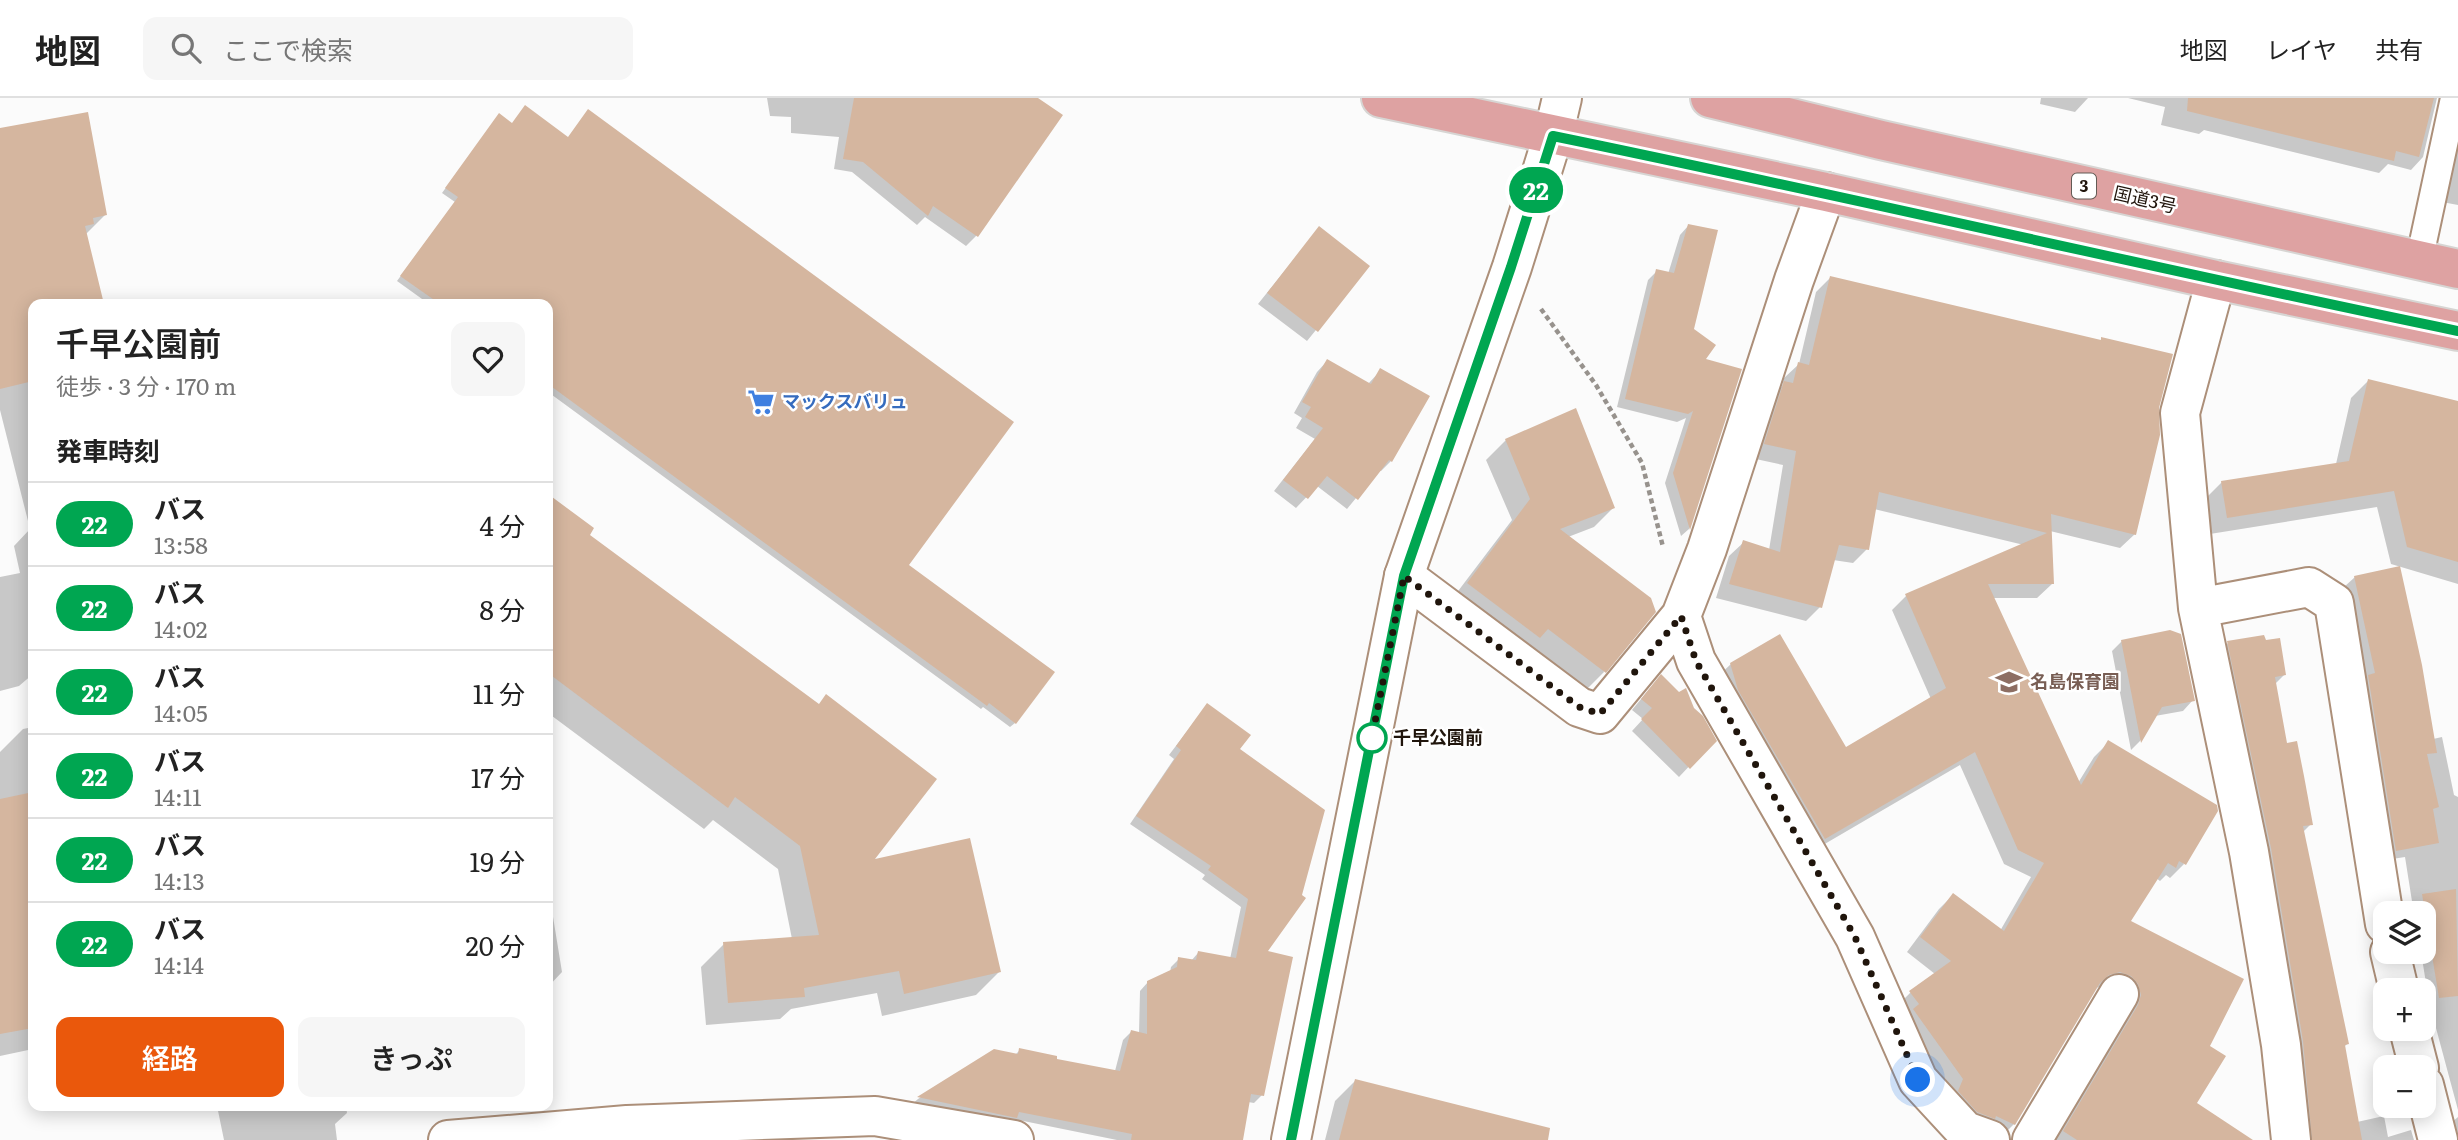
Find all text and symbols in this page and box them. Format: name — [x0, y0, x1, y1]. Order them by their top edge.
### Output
search box — [143, 17, 633, 80]
text: 地図 — [35, 24, 101, 73]
icon: search — [167, 29, 205, 67]
text: ここで検索 — [223, 29, 353, 68]
text: 地図 — [2180, 31, 2228, 66]
text: レイヤ — [2266, 31, 2337, 66]
text: 共有 — [2375, 31, 2423, 66]
line badge: 22 — [1504, 167, 1568, 213]
text: 22 — [1523, 172, 1549, 207]
road number: 3 — [2072, 174, 2096, 198]
street label: 国道3号 — [2111, 178, 2179, 219]
text: 千早公園前 — [56, 317, 221, 366]
button: heart — [451, 322, 525, 396]
text: 徒歩 · 3 分 · 170 m — [56, 368, 236, 402]
supermarket icon: マックスバリュ — [746, 387, 776, 417]
place label: マックスバリュ — [782, 387, 907, 414]
text: 発車時刻 — [56, 430, 160, 469]
text: バス — [154, 488, 206, 527]
text: 4 分 — [479, 505, 525, 544]
text: 22 — [82, 506, 107, 541]
text: 13:58 — [154, 527, 208, 561]
text: バス — [154, 572, 206, 611]
text: 8 分 — [479, 589, 525, 628]
text: 22 — [82, 590, 107, 625]
text: 14:02 — [154, 611, 208, 645]
text: バス — [154, 656, 206, 695]
school or university icon: 名島保育園 — [1994, 667, 2024, 697]
place label: 名島保育園 — [2030, 667, 2120, 694]
text: 11 分 — [473, 673, 525, 712]
text: 22 — [82, 674, 107, 709]
text: 14:05 — [154, 695, 208, 729]
marker: 千早公園前 — [1357, 723, 1387, 753]
place label: 千早公園前 — [1393, 723, 1483, 750]
text: バス — [154, 740, 206, 779]
text: 17 分 — [471, 757, 525, 796]
text: 22 — [82, 758, 107, 793]
text: 14:11 — [154, 779, 202, 813]
text: バス — [154, 824, 206, 863]
text: 19 分 — [470, 841, 525, 880]
text: 22 — [82, 842, 107, 877]
text: 14:13 — [154, 863, 205, 897]
map controls — [2373, 901, 2436, 1118]
button: layers — [2373, 901, 2436, 964]
text: バス — [154, 908, 206, 947]
text: 20 分 — [466, 925, 525, 964]
text: 22 — [82, 926, 107, 961]
text: 14:14 — [154, 947, 204, 981]
button: + — [2373, 978, 2436, 1041]
button: 経路 — [56, 1017, 284, 1097]
button: きっぷ — [298, 1017, 525, 1097]
button: − — [2373, 1055, 2436, 1118]
your location — [1900, 1062, 1935, 1097]

